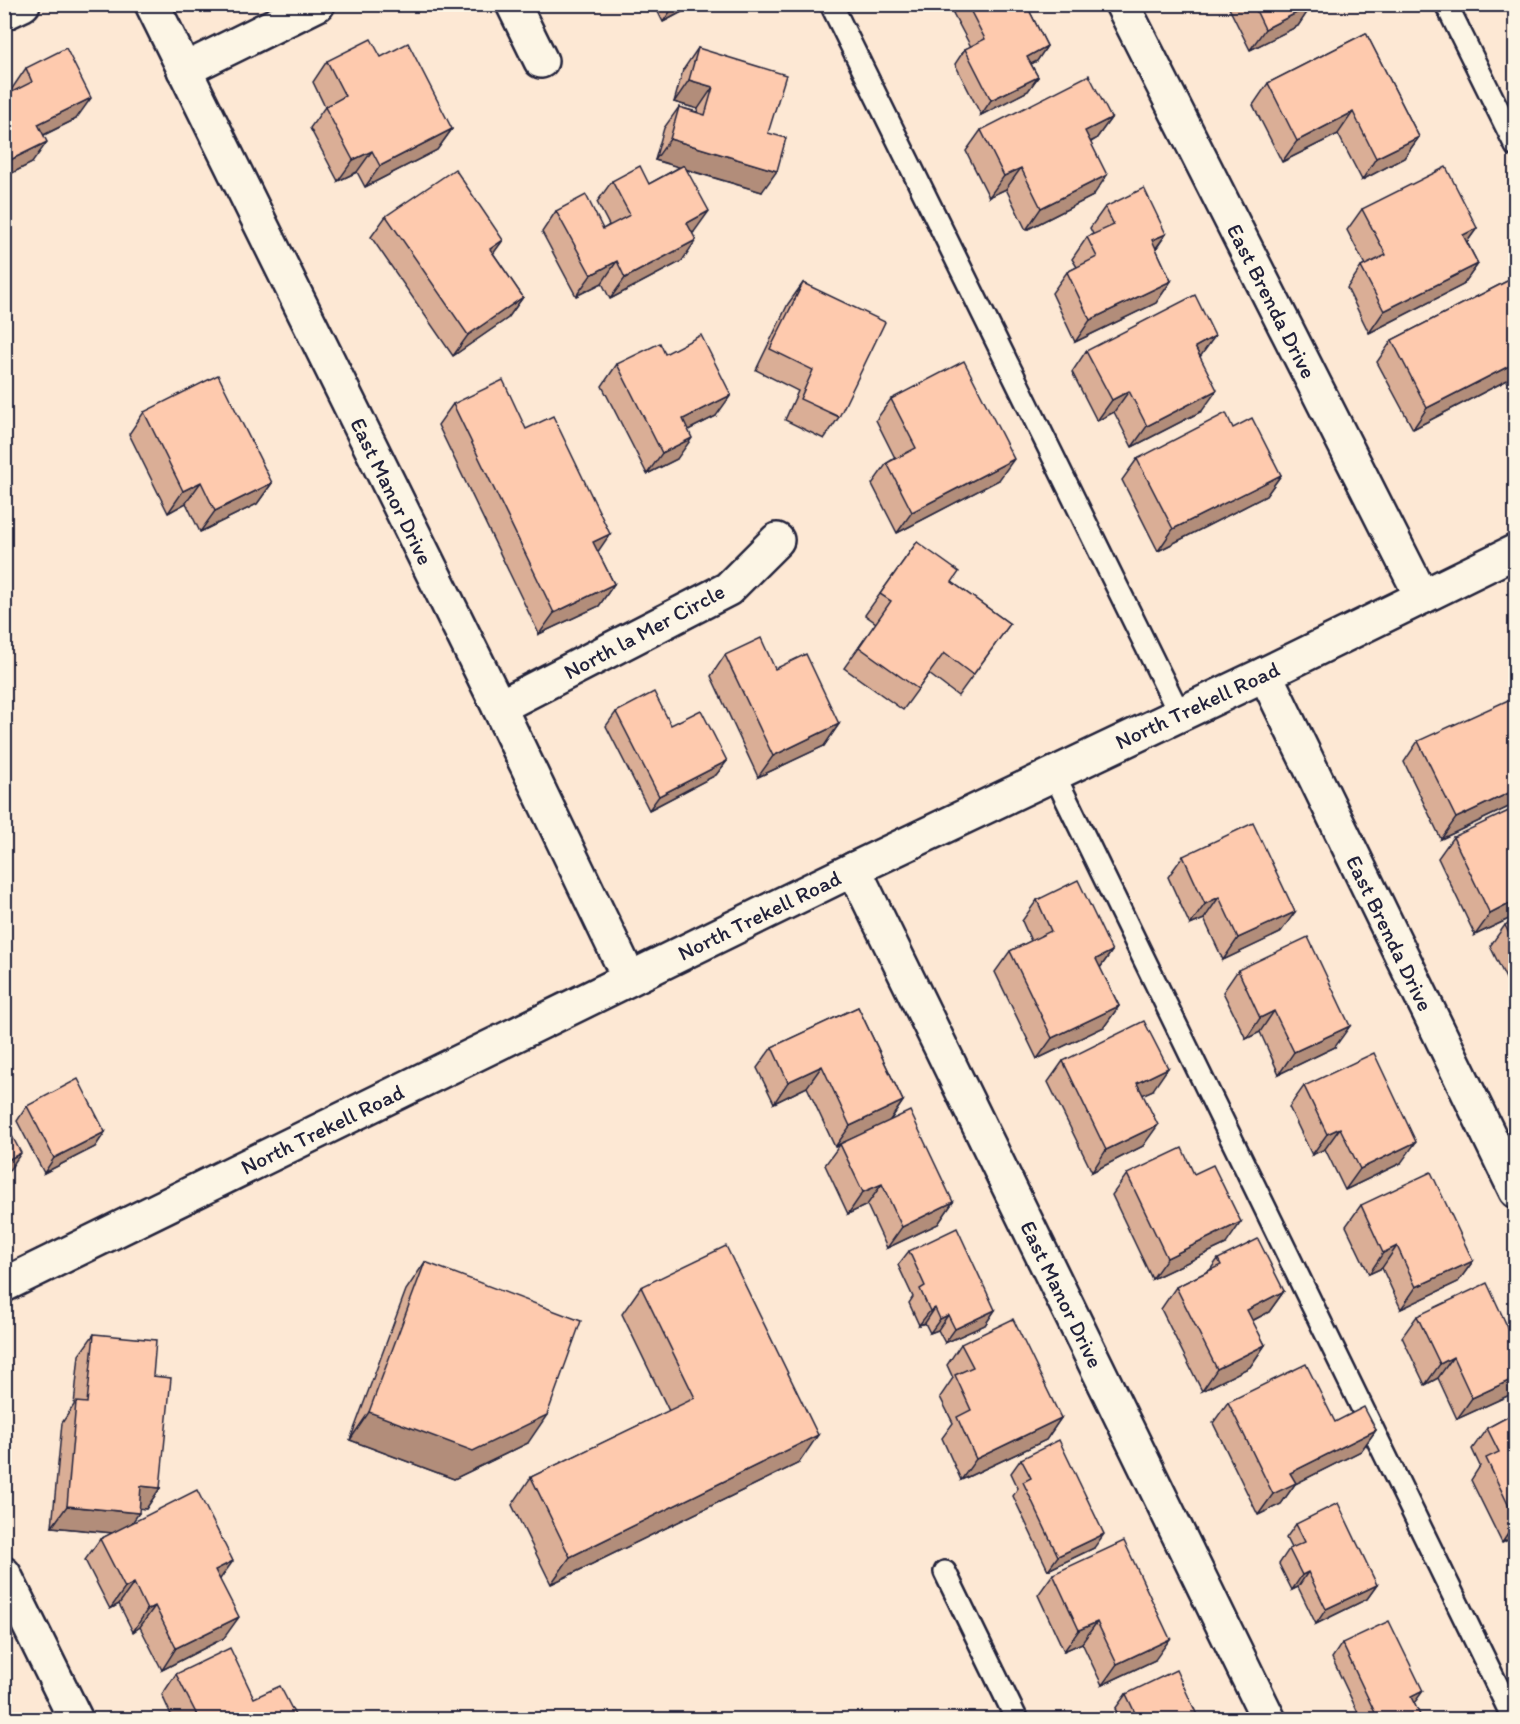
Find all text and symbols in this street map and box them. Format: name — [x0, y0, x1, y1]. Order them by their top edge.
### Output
street label: East Brenda Drive — [1221, 219, 1322, 383]
street label: East Manor Drive — [344, 413, 439, 569]
street label: North la Mer Circle — [559, 578, 729, 685]
street label: North Trekell Road — [1111, 655, 1284, 755]
street label: East Brenda Drive — [1340, 851, 1439, 1016]
street label: North Trekell Road — [673, 864, 845, 967]
street label: North Trekell Road — [236, 1078, 408, 1181]
street label: East Manor Drive — [1014, 1216, 1109, 1372]

